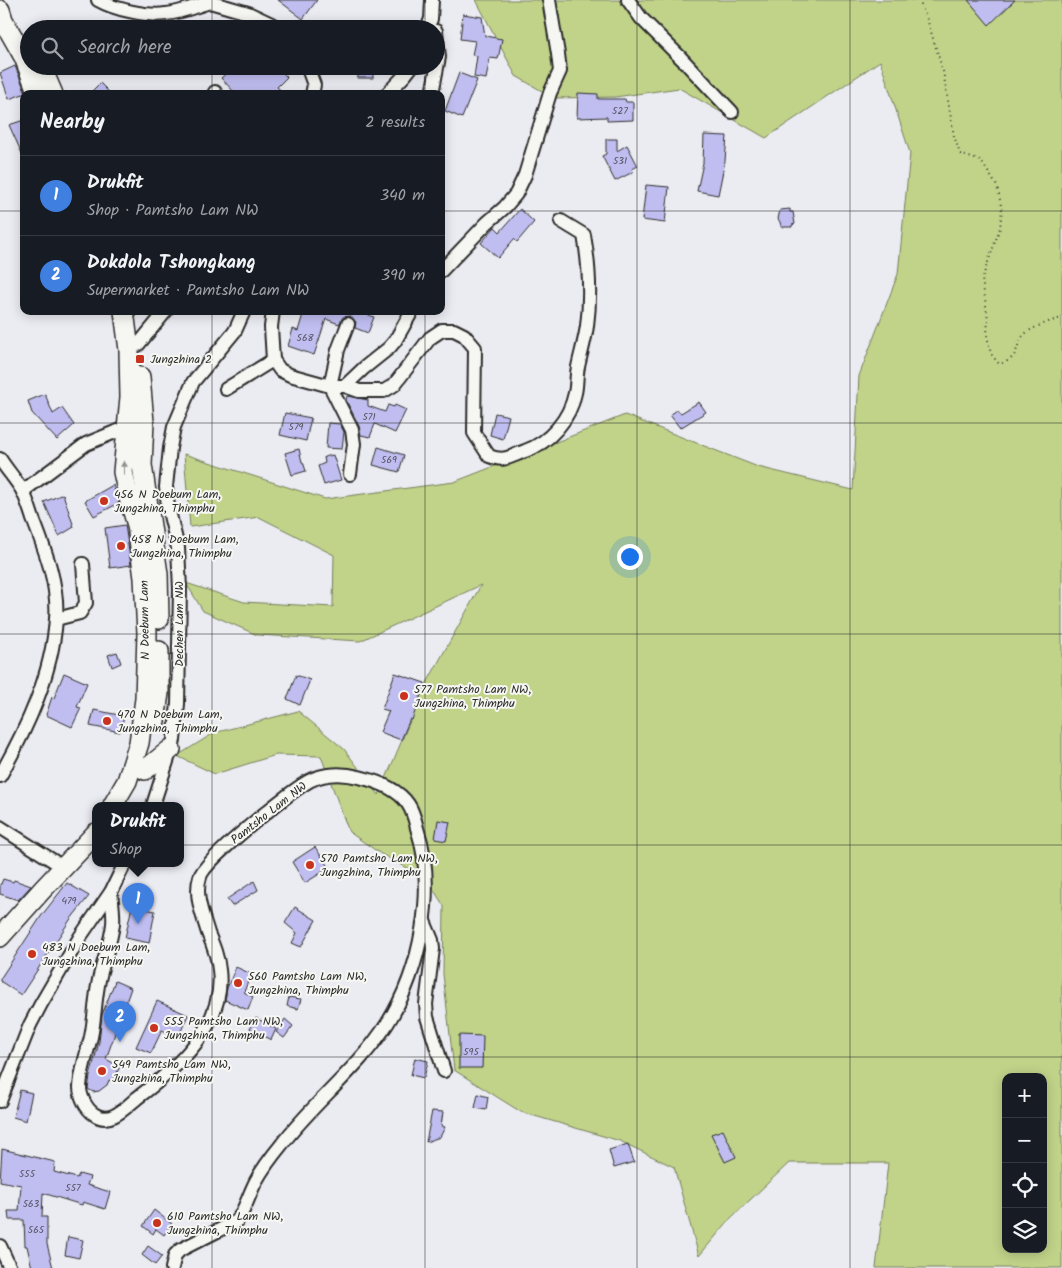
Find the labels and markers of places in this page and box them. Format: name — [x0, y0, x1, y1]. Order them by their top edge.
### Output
place label: Jungzhina 2 — [150, 350, 212, 369]
marker: Jungzhina 2 — [134, 353, 146, 365]
place label: 456 N Doebum Lam, Jungzhina, Thimphu — [114, 485, 221, 518]
marker: 456 N Doebum Lam, Jungzhina, Thimphu — [98, 495, 110, 507]
place label: 458 N Doebum Lam, Jungzhina, Thimphu — [131, 530, 239, 563]
marker: 458 N Doebum Lam, Jungzhina, Thimphu — [115, 540, 127, 552]
place label: 577 Pamtsho Lam NW, Jungzhina, Thimphu — [414, 680, 532, 713]
marker: 577 Pamtsho Lam NW, Jungzhina, Thimphu — [398, 690, 410, 702]
place label: 470 N Doebum Lam, Jungzhina, Thimphu — [117, 705, 223, 738]
marker: 470 N Doebum Lam, Jungzhina, Thimphu — [101, 715, 113, 727]
place label: 570 Pamtsho Lam NW, Jungzhina, Thimphu — [320, 849, 438, 882]
marker: 570 Pamtsho Lam NW, Jungzhina, Thimphu — [304, 859, 316, 871]
pin: 1 — [122, 883, 154, 924]
place label: 483 N Doebum Lam, Jungzhina, Thimphu — [42, 938, 150, 971]
marker: 483 N Doebum Lam, Jungzhina, Thimphu — [26, 948, 38, 960]
place label: 560 Pamtsho Lam NW, Jungzhina, Thimphu — [248, 967, 367, 1000]
marker: 560 Pamtsho Lam NW, Jungzhina, Thimphu — [232, 977, 244, 989]
pin: 2 — [104, 1001, 136, 1042]
place label: 555 Pamtsho Lam NW, Jungzhina, Thimphu — [164, 1012, 283, 1045]
marker: 555 Pamtsho Lam NW, Jungzhina, Thimphu — [148, 1022, 160, 1034]
place label: 549 Pamtsho Lam NW, Jungzhina, Thimphu — [112, 1055, 231, 1088]
marker: 549 Pamtsho Lam NW, Jungzhina, Thimphu — [96, 1065, 108, 1077]
place label: 610 Pamtsho Lam NW, Jungzhina, Thimphu — [167, 1207, 283, 1240]
marker: 610 Pamtsho Lam NW, Jungzhina, Thimphu — [151, 1217, 163, 1229]

